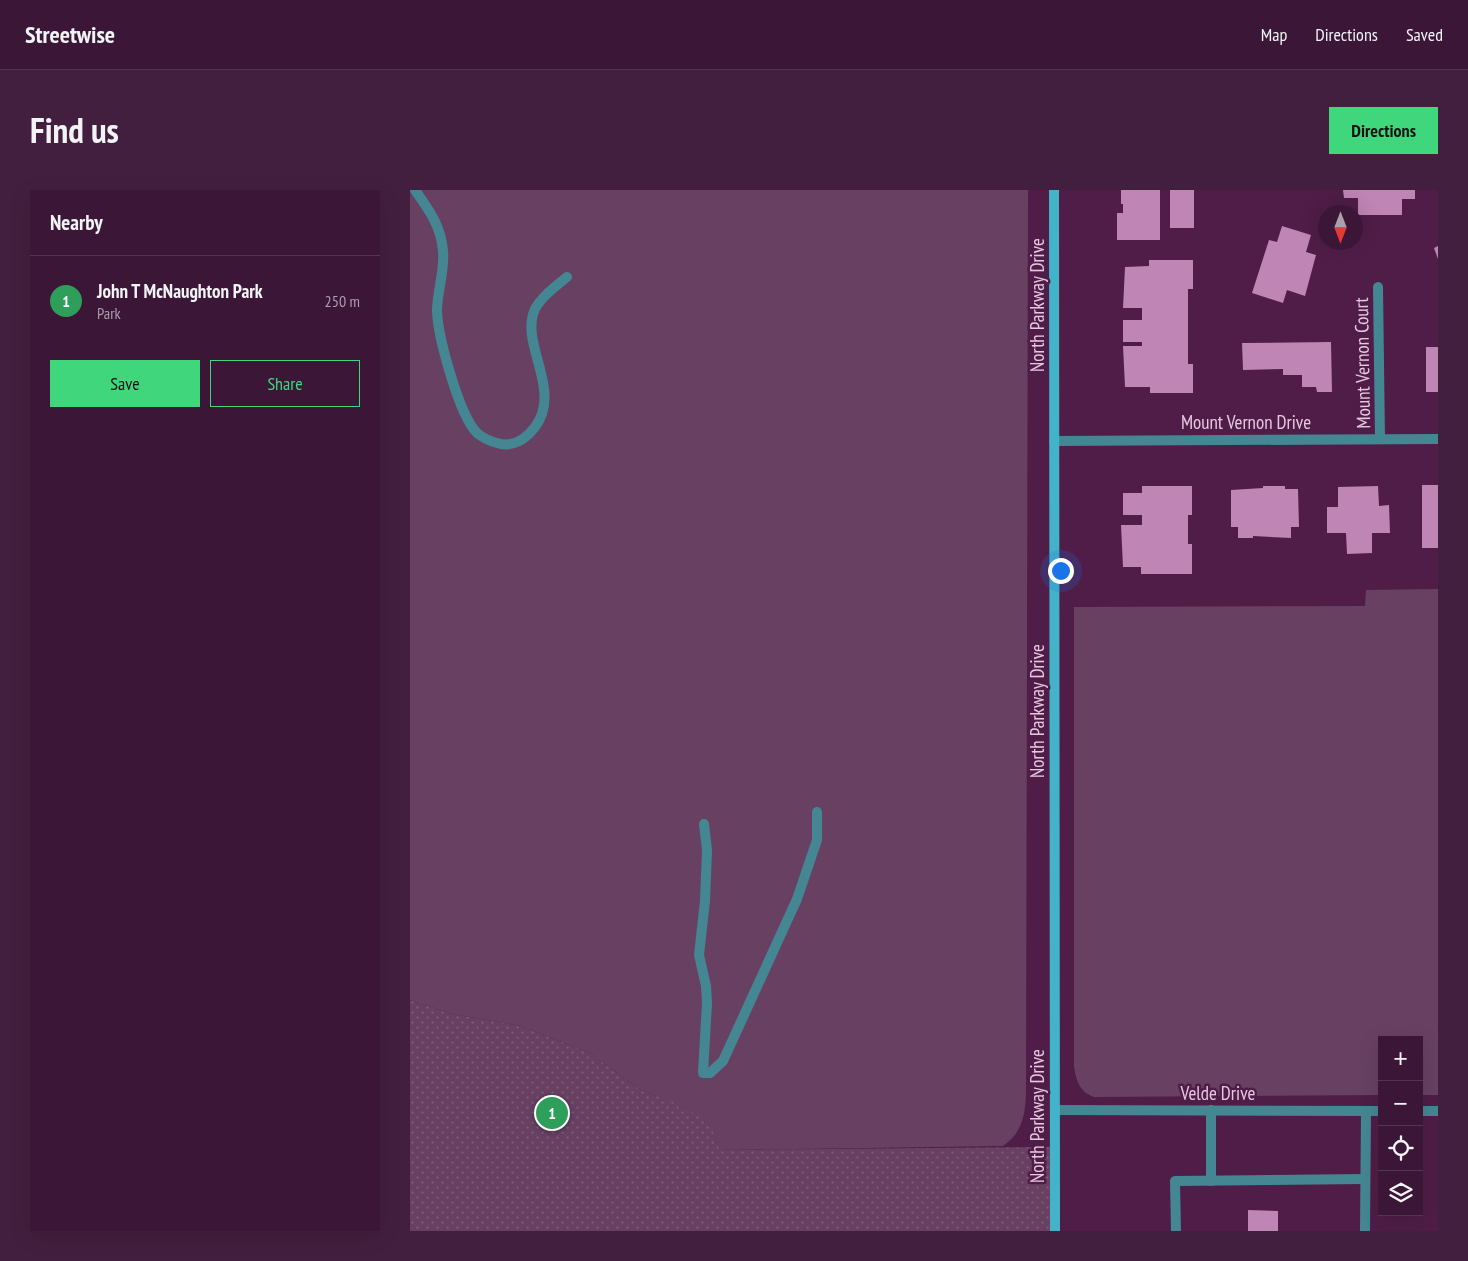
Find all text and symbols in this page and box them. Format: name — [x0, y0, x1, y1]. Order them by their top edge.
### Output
text: Streetwise — [25, 19, 115, 50]
text: Map — [1261, 23, 1287, 46]
text: Directions — [1315, 23, 1378, 46]
text: Saved — [1406, 23, 1443, 46]
text: Find us — [30, 107, 119, 153]
button: Directions — [1329, 107, 1438, 154]
north arrow — [1318, 205, 1363, 250]
text: Nearby — [50, 209, 103, 236]
street label: North Parkway Drive — [1025, 238, 1049, 372]
text: John T McNaughton Park — [97, 279, 263, 303]
text: 1 — [62, 291, 70, 311]
text: 250 m — [325, 291, 360, 311]
street label: Mount Vernon Court — [1349, 297, 1375, 429]
text: Park — [97, 303, 121, 323]
button: Save — [50, 360, 200, 407]
button: Share — [210, 360, 360, 407]
street label: Mount Vernon Drive — [1181, 410, 1311, 434]
your location — [1048, 558, 1074, 584]
street label: North Parkway Drive — [1025, 644, 1049, 778]
map controls — [1378, 1036, 1423, 1216]
button: + — [1378, 1036, 1423, 1081]
street label: North Parkway Drive — [1025, 1049, 1049, 1183]
street label: Velde Drive — [1180, 1081, 1256, 1105]
button: − — [1378, 1081, 1423, 1126]
pin: 1 — [536, 1094, 568, 1132]
button: locate — [1378, 1126, 1423, 1171]
button: layers — [1378, 1171, 1423, 1216]

